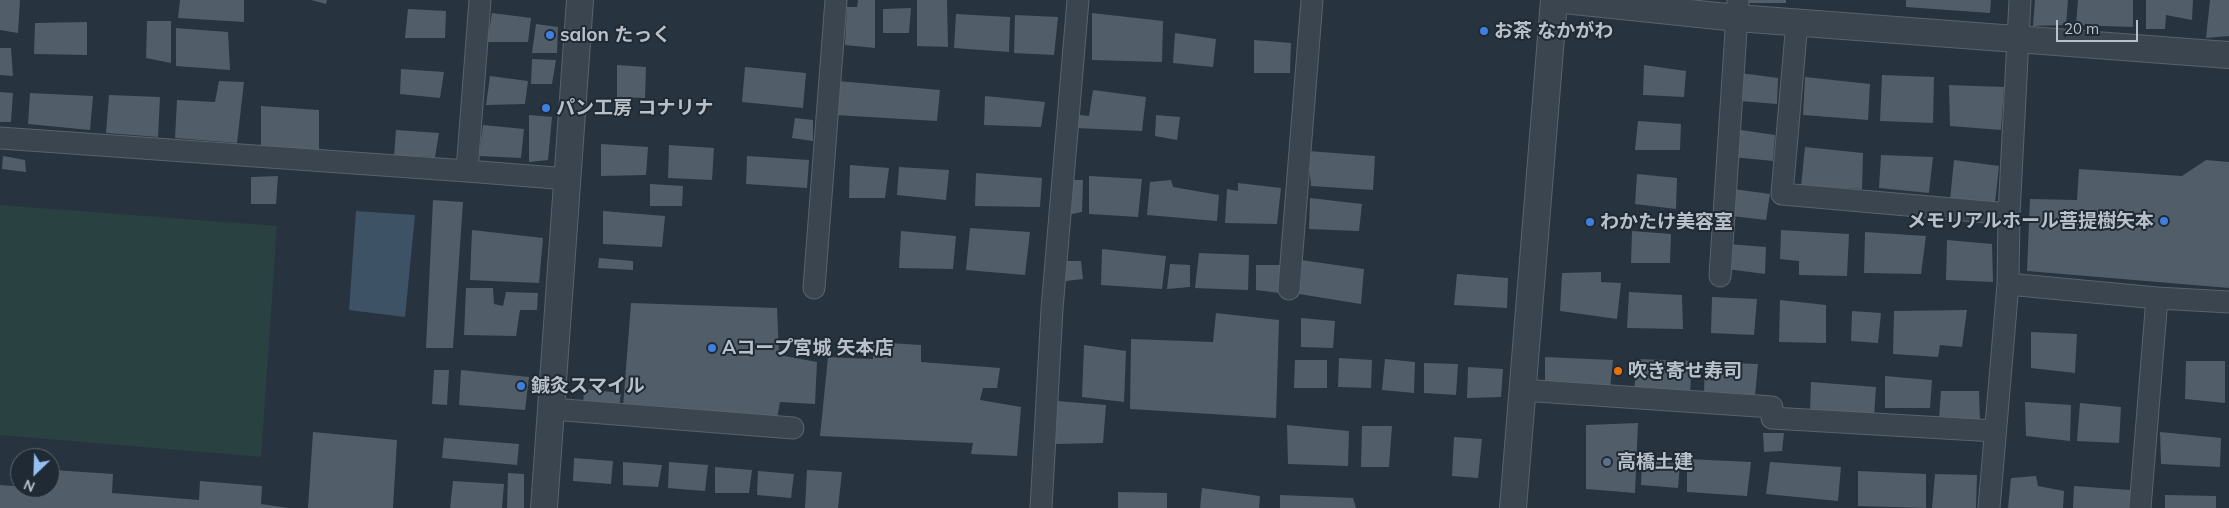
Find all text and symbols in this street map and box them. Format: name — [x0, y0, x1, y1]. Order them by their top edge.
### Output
scale bar — [2059, 10, 2142, 42]
text: 20 m — [2064, 19, 2099, 38]
place label: お茶 なかがわ — [1494, 20, 1613, 42]
place label: salon たっく — [560, 24, 671, 46]
marker: お茶 なかがわ — [1478, 25, 1490, 37]
marker: salon たっく — [544, 29, 556, 41]
place label: パン工房 コナリナ — [556, 97, 713, 119]
marker: パン工房 コナリナ — [540, 102, 552, 114]
place label: メモリアルホール菩提樹矢本 — [1907, 210, 2154, 232]
place label: わかたけ美容室 — [1600, 211, 1733, 233]
marker: メモリアルホール菩提樹矢本 — [2158, 215, 2170, 227]
marker: わかたけ美容室 — [1584, 216, 1596, 228]
place label: Aコープ宮城 矢本店 — [722, 337, 893, 359]
marker: Aコープ宮城 矢本店 — [706, 342, 718, 354]
place label: 吹き寄せ寿司 — [1628, 360, 1742, 382]
marker: 吹き寄せ寿司 — [1612, 365, 1624, 377]
place label: 鍼灸スマイル — [531, 375, 645, 397]
marker: 鍼灸スマイル — [515, 380, 527, 392]
north arrow — [10, 448, 60, 498]
place label: 高橋土建 — [1617, 451, 1693, 473]
marker: 高橋土建 — [1601, 456, 1613, 468]
text: N — [21, 475, 38, 496]

